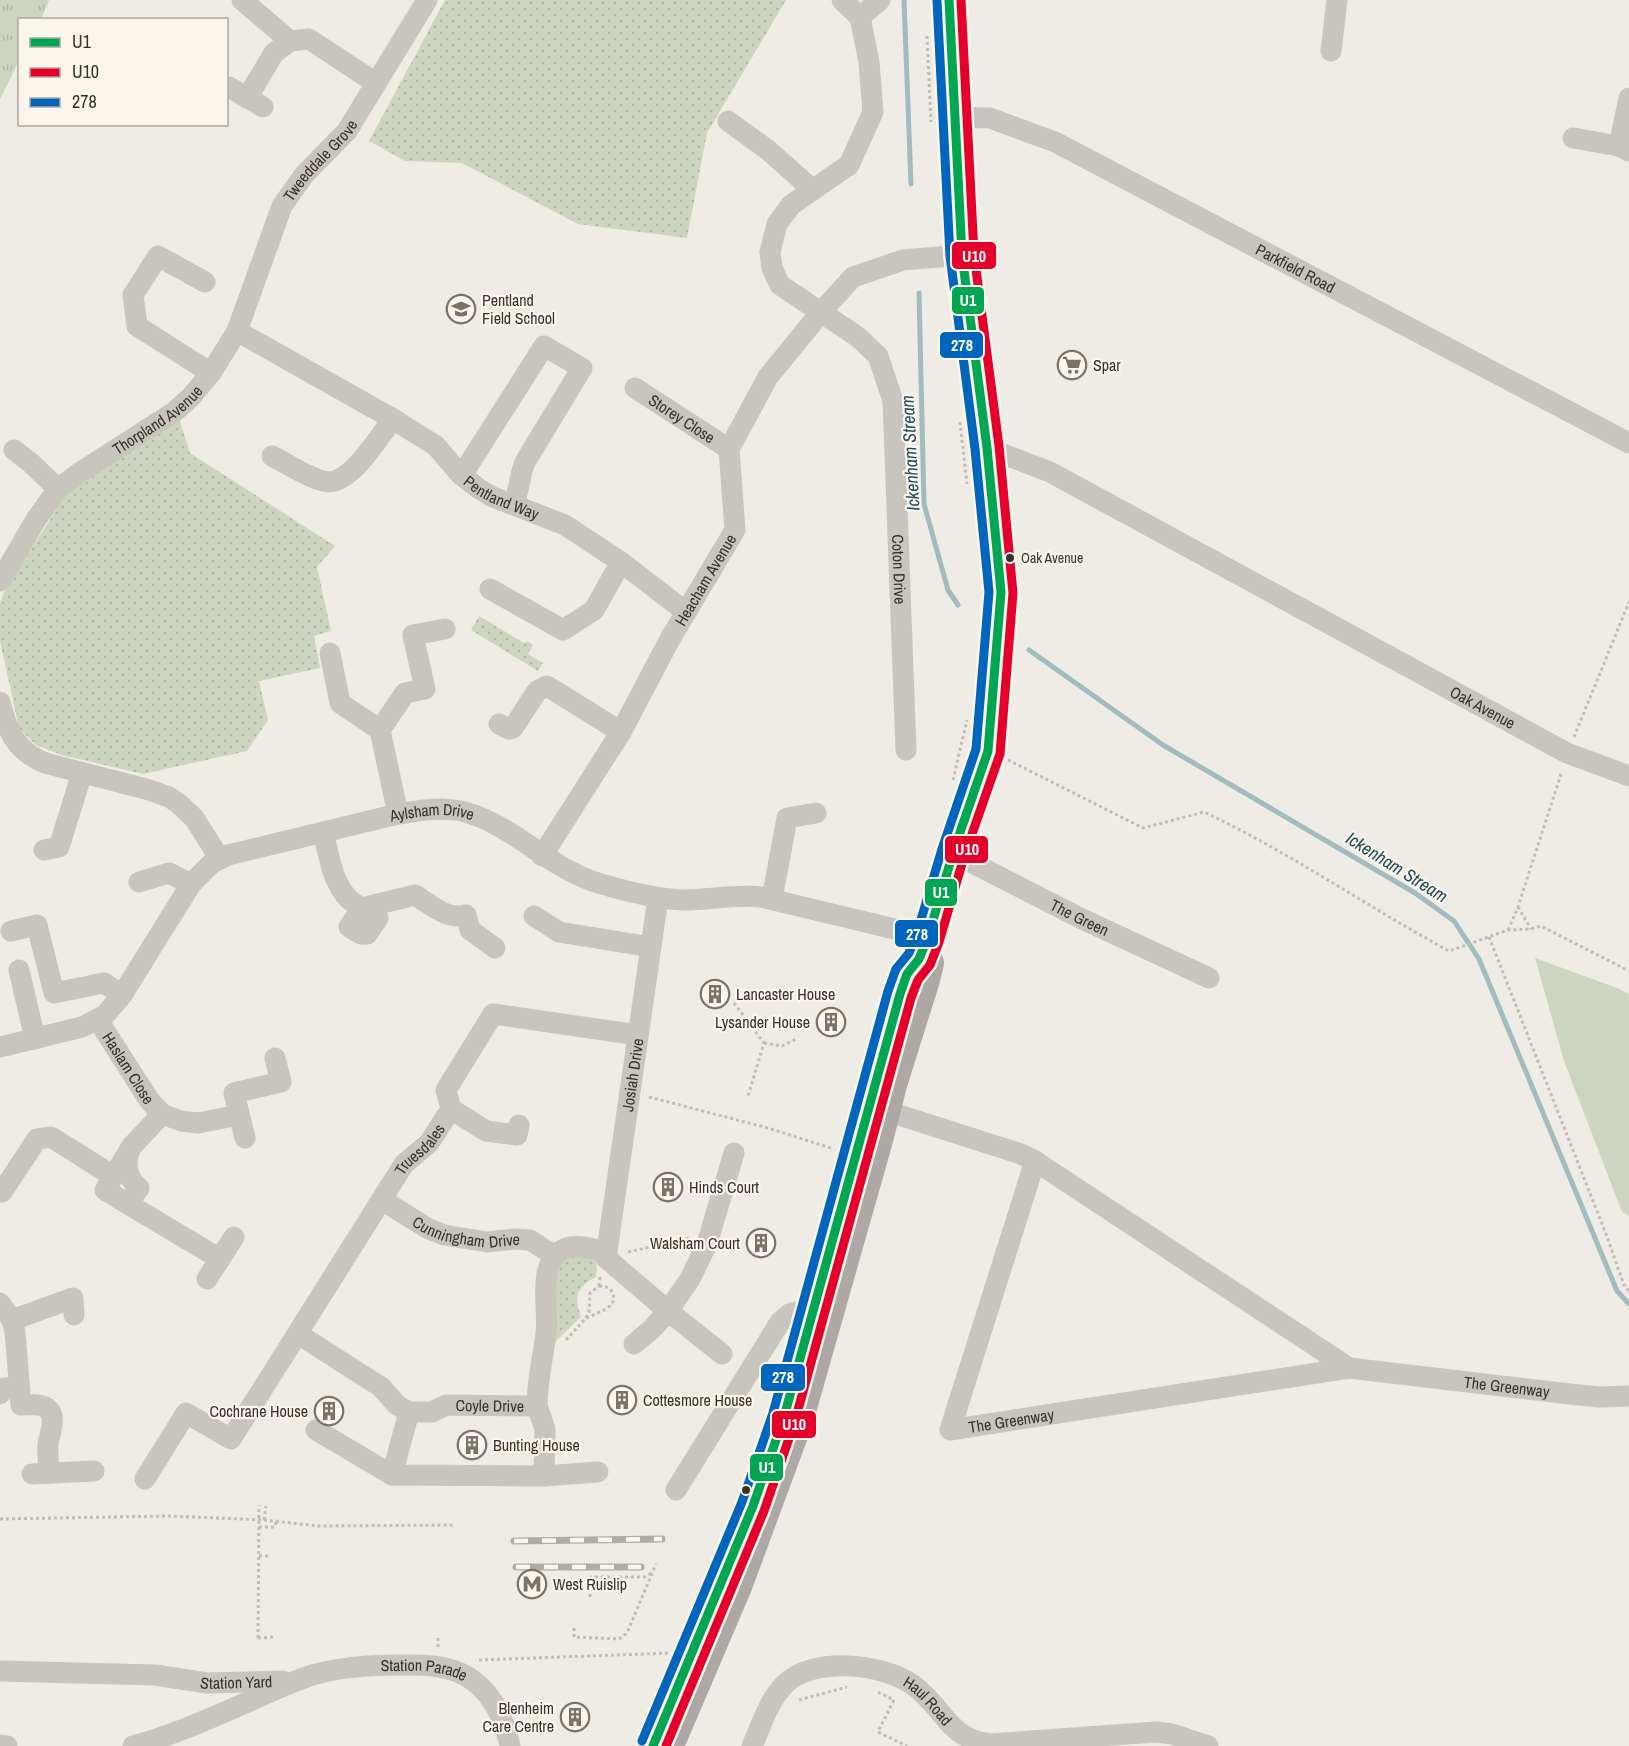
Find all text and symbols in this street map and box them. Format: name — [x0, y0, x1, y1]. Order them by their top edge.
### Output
legend — [18, 18, 228, 126]
text: U1 — [72, 29, 92, 54]
text: U10 — [72, 59, 99, 84]
text: 278 — [72, 89, 97, 114]
street label: Tweeddale Grove — [278, 115, 362, 206]
street label: Parkfield Road — [1252, 238, 1339, 298]
line badge: U10 — [951, 241, 997, 270]
text: U10 — [962, 245, 986, 267]
line badge: U1 — [951, 286, 985, 315]
place label: Pentland Field School — [482, 289, 555, 329]
text: U1 — [960, 289, 977, 311]
school or university icon: Pentland Field School — [445, 293, 477, 325]
line badge: 278 — [939, 331, 984, 359]
text: 278 — [951, 334, 973, 356]
supermarket icon: Spar — [1056, 349, 1088, 381]
place label: Spar — [1093, 354, 1121, 376]
street label: Thorpland Avenue — [108, 380, 207, 460]
street label: Storey Close — [644, 389, 719, 448]
water label: Ickenham Stream — [894, 395, 926, 511]
street label: Pentland Way — [459, 470, 543, 525]
street label: Heacham Avenue — [669, 530, 741, 630]
street label: Coton Drive — [887, 534, 912, 605]
place label: Oak Avenue — [1021, 549, 1083, 567]
marker: Oak Avenue — [1004, 552, 1016, 564]
street label: Oak Avenue — [1446, 681, 1519, 734]
street label: Aylsham Drive — [386, 798, 477, 827]
water label: Ickenham Stream — [1341, 826, 1453, 908]
line badge: U10 — [944, 835, 989, 864]
text: U10 — [955, 838, 979, 860]
line badge: U1 — [924, 878, 958, 907]
text: U1 — [933, 881, 950, 903]
street label: The Green — [1046, 894, 1112, 941]
line badge: 278 — [894, 919, 939, 948]
text: 278 — [906, 923, 928, 945]
building icon: Lancaster House — [699, 978, 731, 1010]
place label: Lancaster House — [736, 983, 835, 1005]
building icon: Lysander House — [815, 1006, 847, 1038]
place label: Lysander House — [715, 1011, 810, 1033]
street label: Haslam Close — [97, 1028, 160, 1108]
street label: Josiah Drive — [616, 1037, 649, 1113]
street label: Truesdales — [389, 1119, 450, 1179]
building icon: Hinds Court — [652, 1171, 684, 1203]
place label: Hinds Court — [689, 1176, 759, 1198]
street label: Cunningham Drive — [408, 1211, 521, 1253]
building icon: Walsham Court — [745, 1227, 777, 1259]
place label: Walsham Court — [650, 1232, 740, 1254]
line badge: 278 — [760, 1363, 806, 1392]
text: 278 — [772, 1366, 794, 1388]
street label: The Greenway — [1463, 1371, 1551, 1403]
building icon: Cottesmore House — [606, 1384, 638, 1416]
place label: Cottesmore House — [643, 1389, 752, 1411]
street label: Coyle Drive — [455, 1394, 524, 1417]
building icon: Cochrane House — [313, 1395, 345, 1427]
place label: Cochrane House — [210, 1400, 308, 1422]
street label: The Greenway — [967, 1403, 1056, 1438]
line badge: U10 — [771, 1410, 817, 1439]
text: U10 — [782, 1413, 806, 1435]
building icon: Bunting House — [456, 1429, 488, 1461]
place label: Bunting House — [493, 1434, 580, 1456]
line badge: U1 — [749, 1453, 784, 1482]
text: U1 — [759, 1456, 776, 1478]
unlabelled marker — [740, 1484, 752, 1496]
metro station icon: West Ruislip — [516, 1568, 548, 1600]
place label: West Ruislip — [553, 1573, 627, 1595]
street label: Station Parade — [380, 1654, 472, 1686]
street label: Station Yard — [199, 1670, 273, 1694]
street label: Haul Road — [899, 1671, 957, 1730]
place label: Blenheim Care Centre — [483, 1697, 554, 1737]
building icon: Blenheim Care Centre — [559, 1701, 591, 1733]

